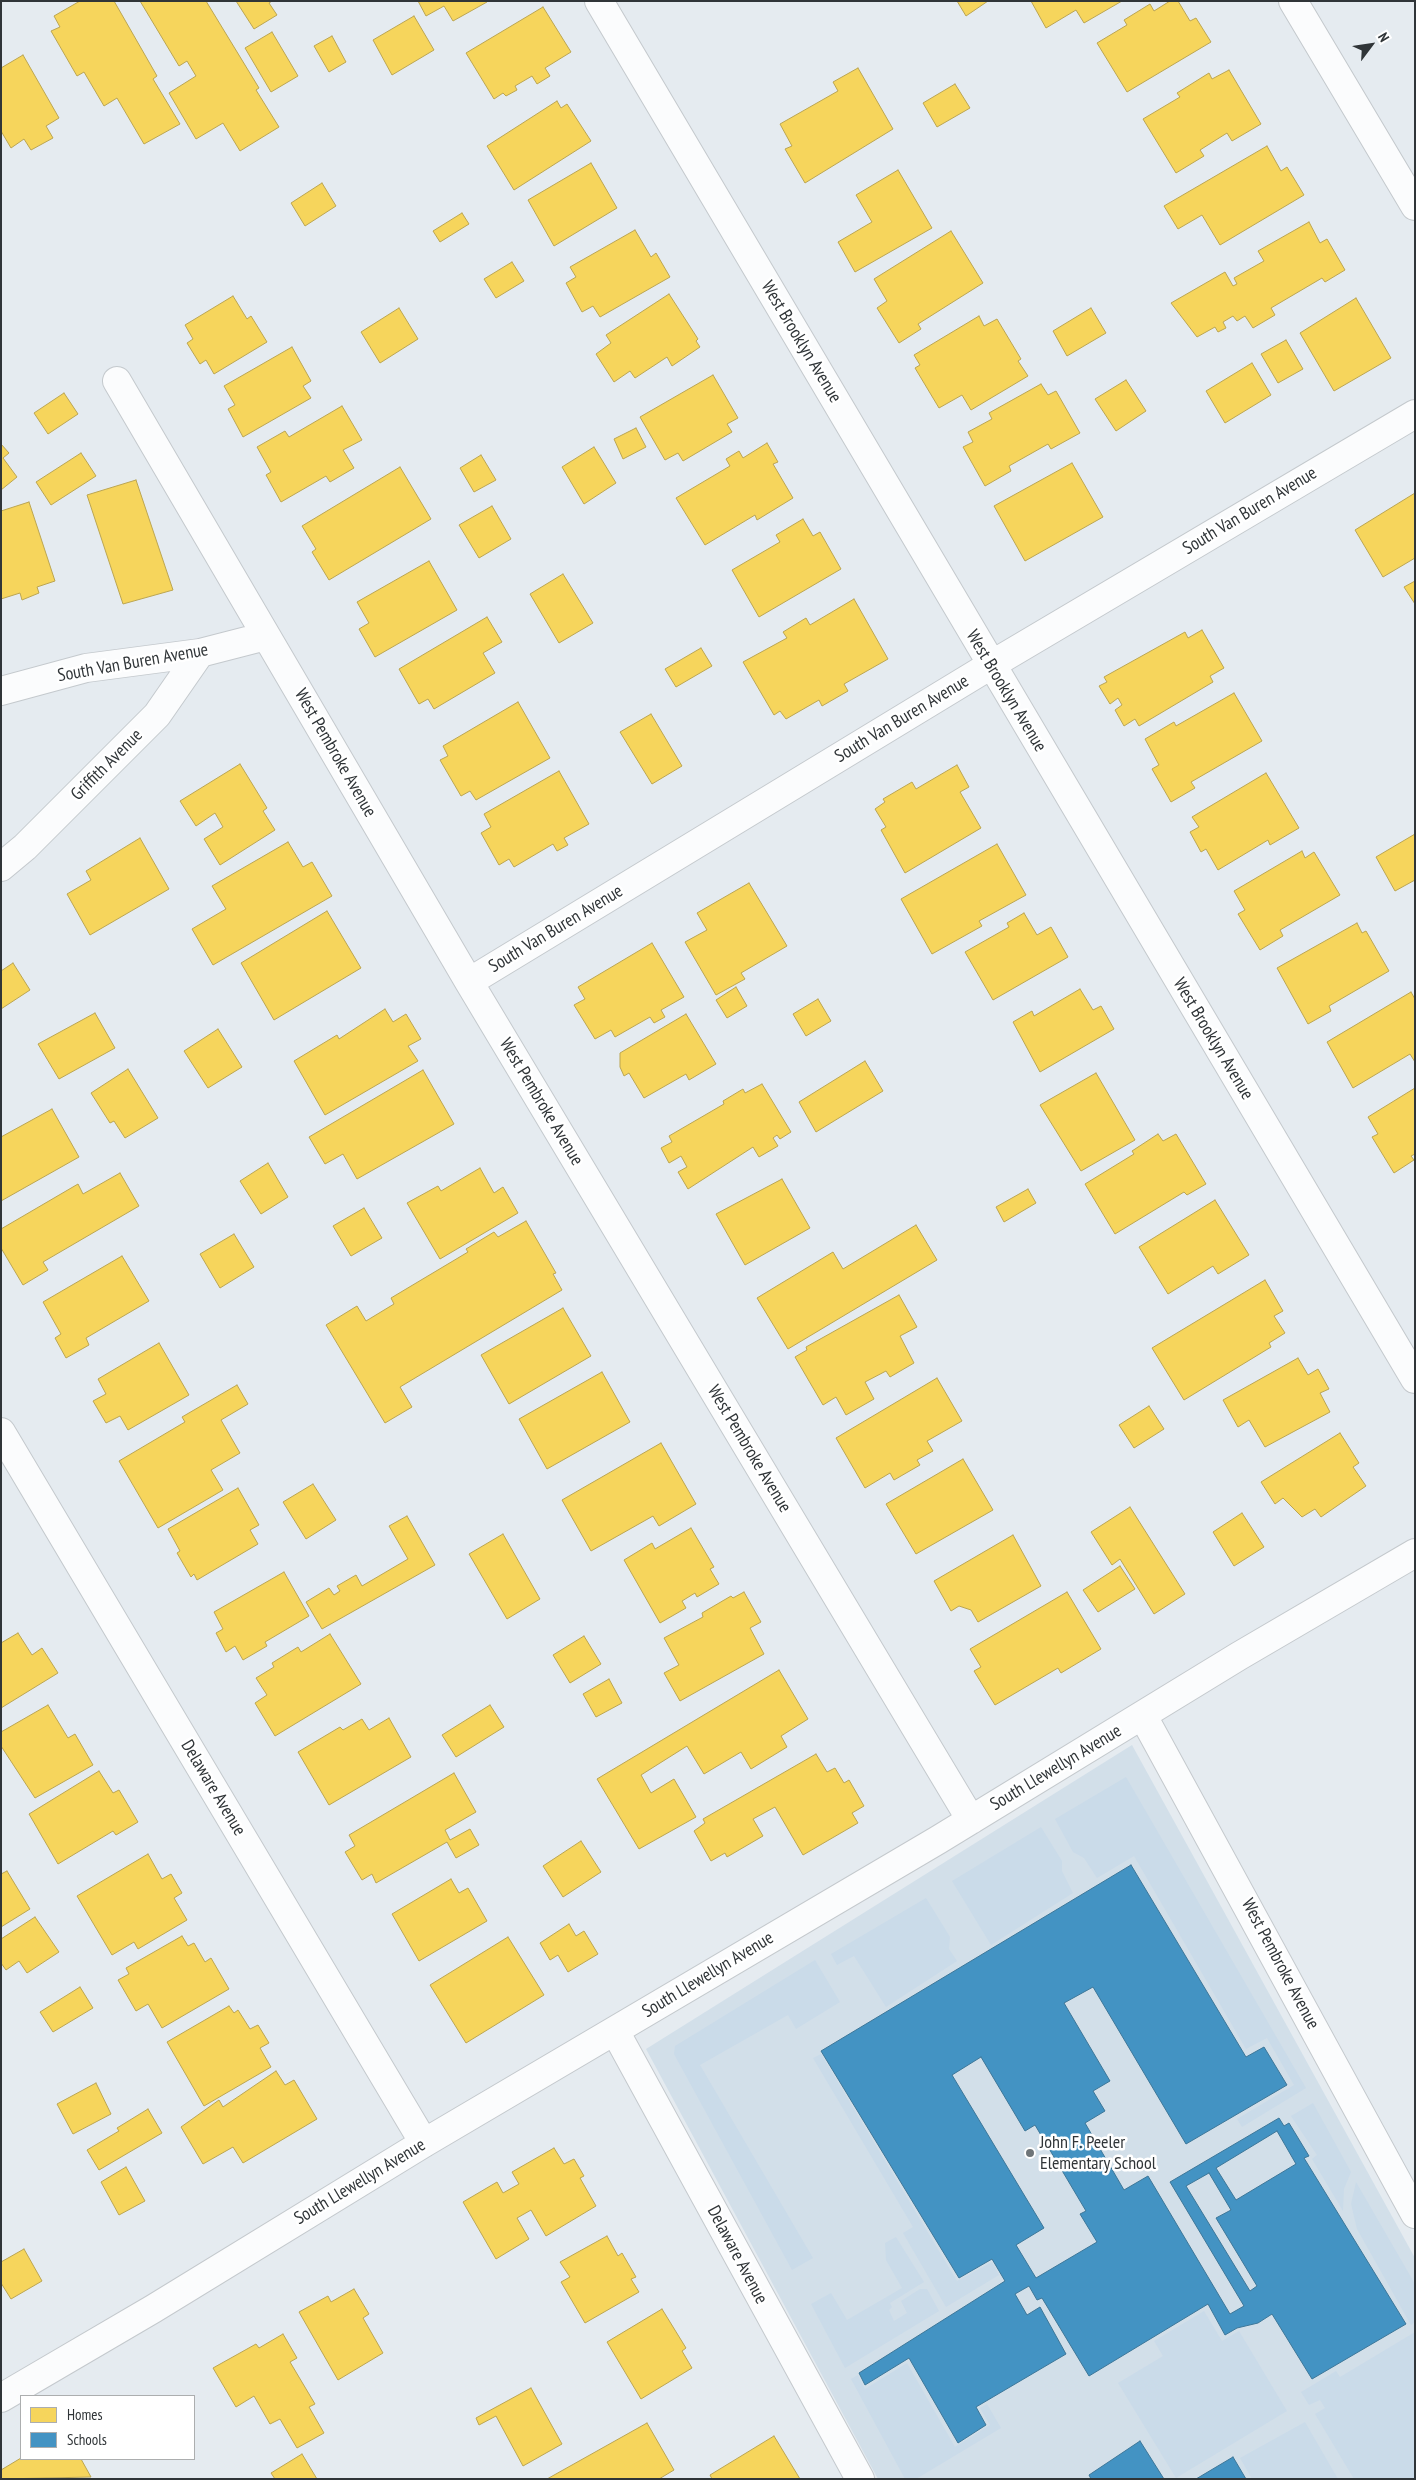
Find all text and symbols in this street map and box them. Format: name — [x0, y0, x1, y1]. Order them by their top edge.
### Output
north arrow — [1346, 20, 1396, 70]
text: N — [1374, 29, 1394, 45]
street label: West Brooklyn Avenue — [756, 277, 846, 407]
street label: South Van Buren Avenue — [1179, 462, 1321, 560]
street label: West Brooklyn Avenue — [961, 626, 1051, 756]
street label: South Van Buren Avenue — [56, 639, 210, 687]
street label: South Van Buren Avenue — [831, 670, 973, 768]
street label: West Pembroke Avenue — [290, 685, 380, 821]
street label: Griffith Avenue — [67, 725, 147, 805]
street label: South Van Buren Avenue — [485, 880, 627, 978]
street label: West Brooklyn Avenue — [1168, 974, 1258, 1104]
street label: West Pembroke Avenue — [495, 1034, 587, 1170]
street label: West Pembroke Avenue — [703, 1381, 795, 1517]
street label: South Llewellyn Avenue — [986, 1720, 1126, 1816]
street label: Delaware Avenue — [176, 1736, 250, 1840]
street label: West Pembroke Avenue — [1237, 1895, 1323, 2033]
street label: South Llewellyn Avenue — [638, 1927, 778, 2023]
place label: John F. Peeler Elementary School — [1040, 2132, 1156, 2174]
street label: South Llewellyn Avenue — [290, 2134, 430, 2230]
marker: John F. Peeler Elementary School — [1024, 2147, 1036, 2159]
street label: Delaware Avenue — [702, 2202, 772, 2308]
legend — [20, 2395, 195, 2460]
text: Homes — [67, 2405, 103, 2424]
text: Schools — [67, 2430, 107, 2449]

